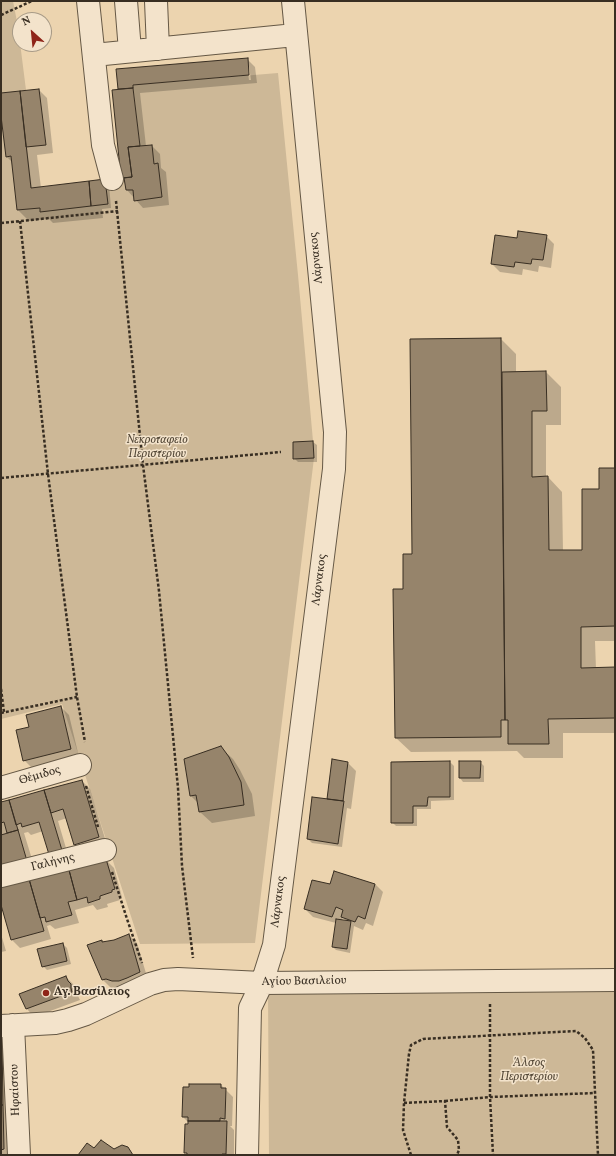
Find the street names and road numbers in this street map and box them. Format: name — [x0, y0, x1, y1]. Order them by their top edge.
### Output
street label: Λάρνακος — [307, 231, 327, 285]
street label: Λάρνακος — [310, 553, 330, 607]
street label: Θέμιδος — [18, 763, 62, 789]
street label: Γαλήνης — [30, 851, 76, 875]
street label: Λάρνακος — [269, 875, 289, 929]
street label: Αγίου Βασιλείου — [261, 974, 347, 990]
street label: Ηφαίστου — [8, 1064, 24, 1116]

